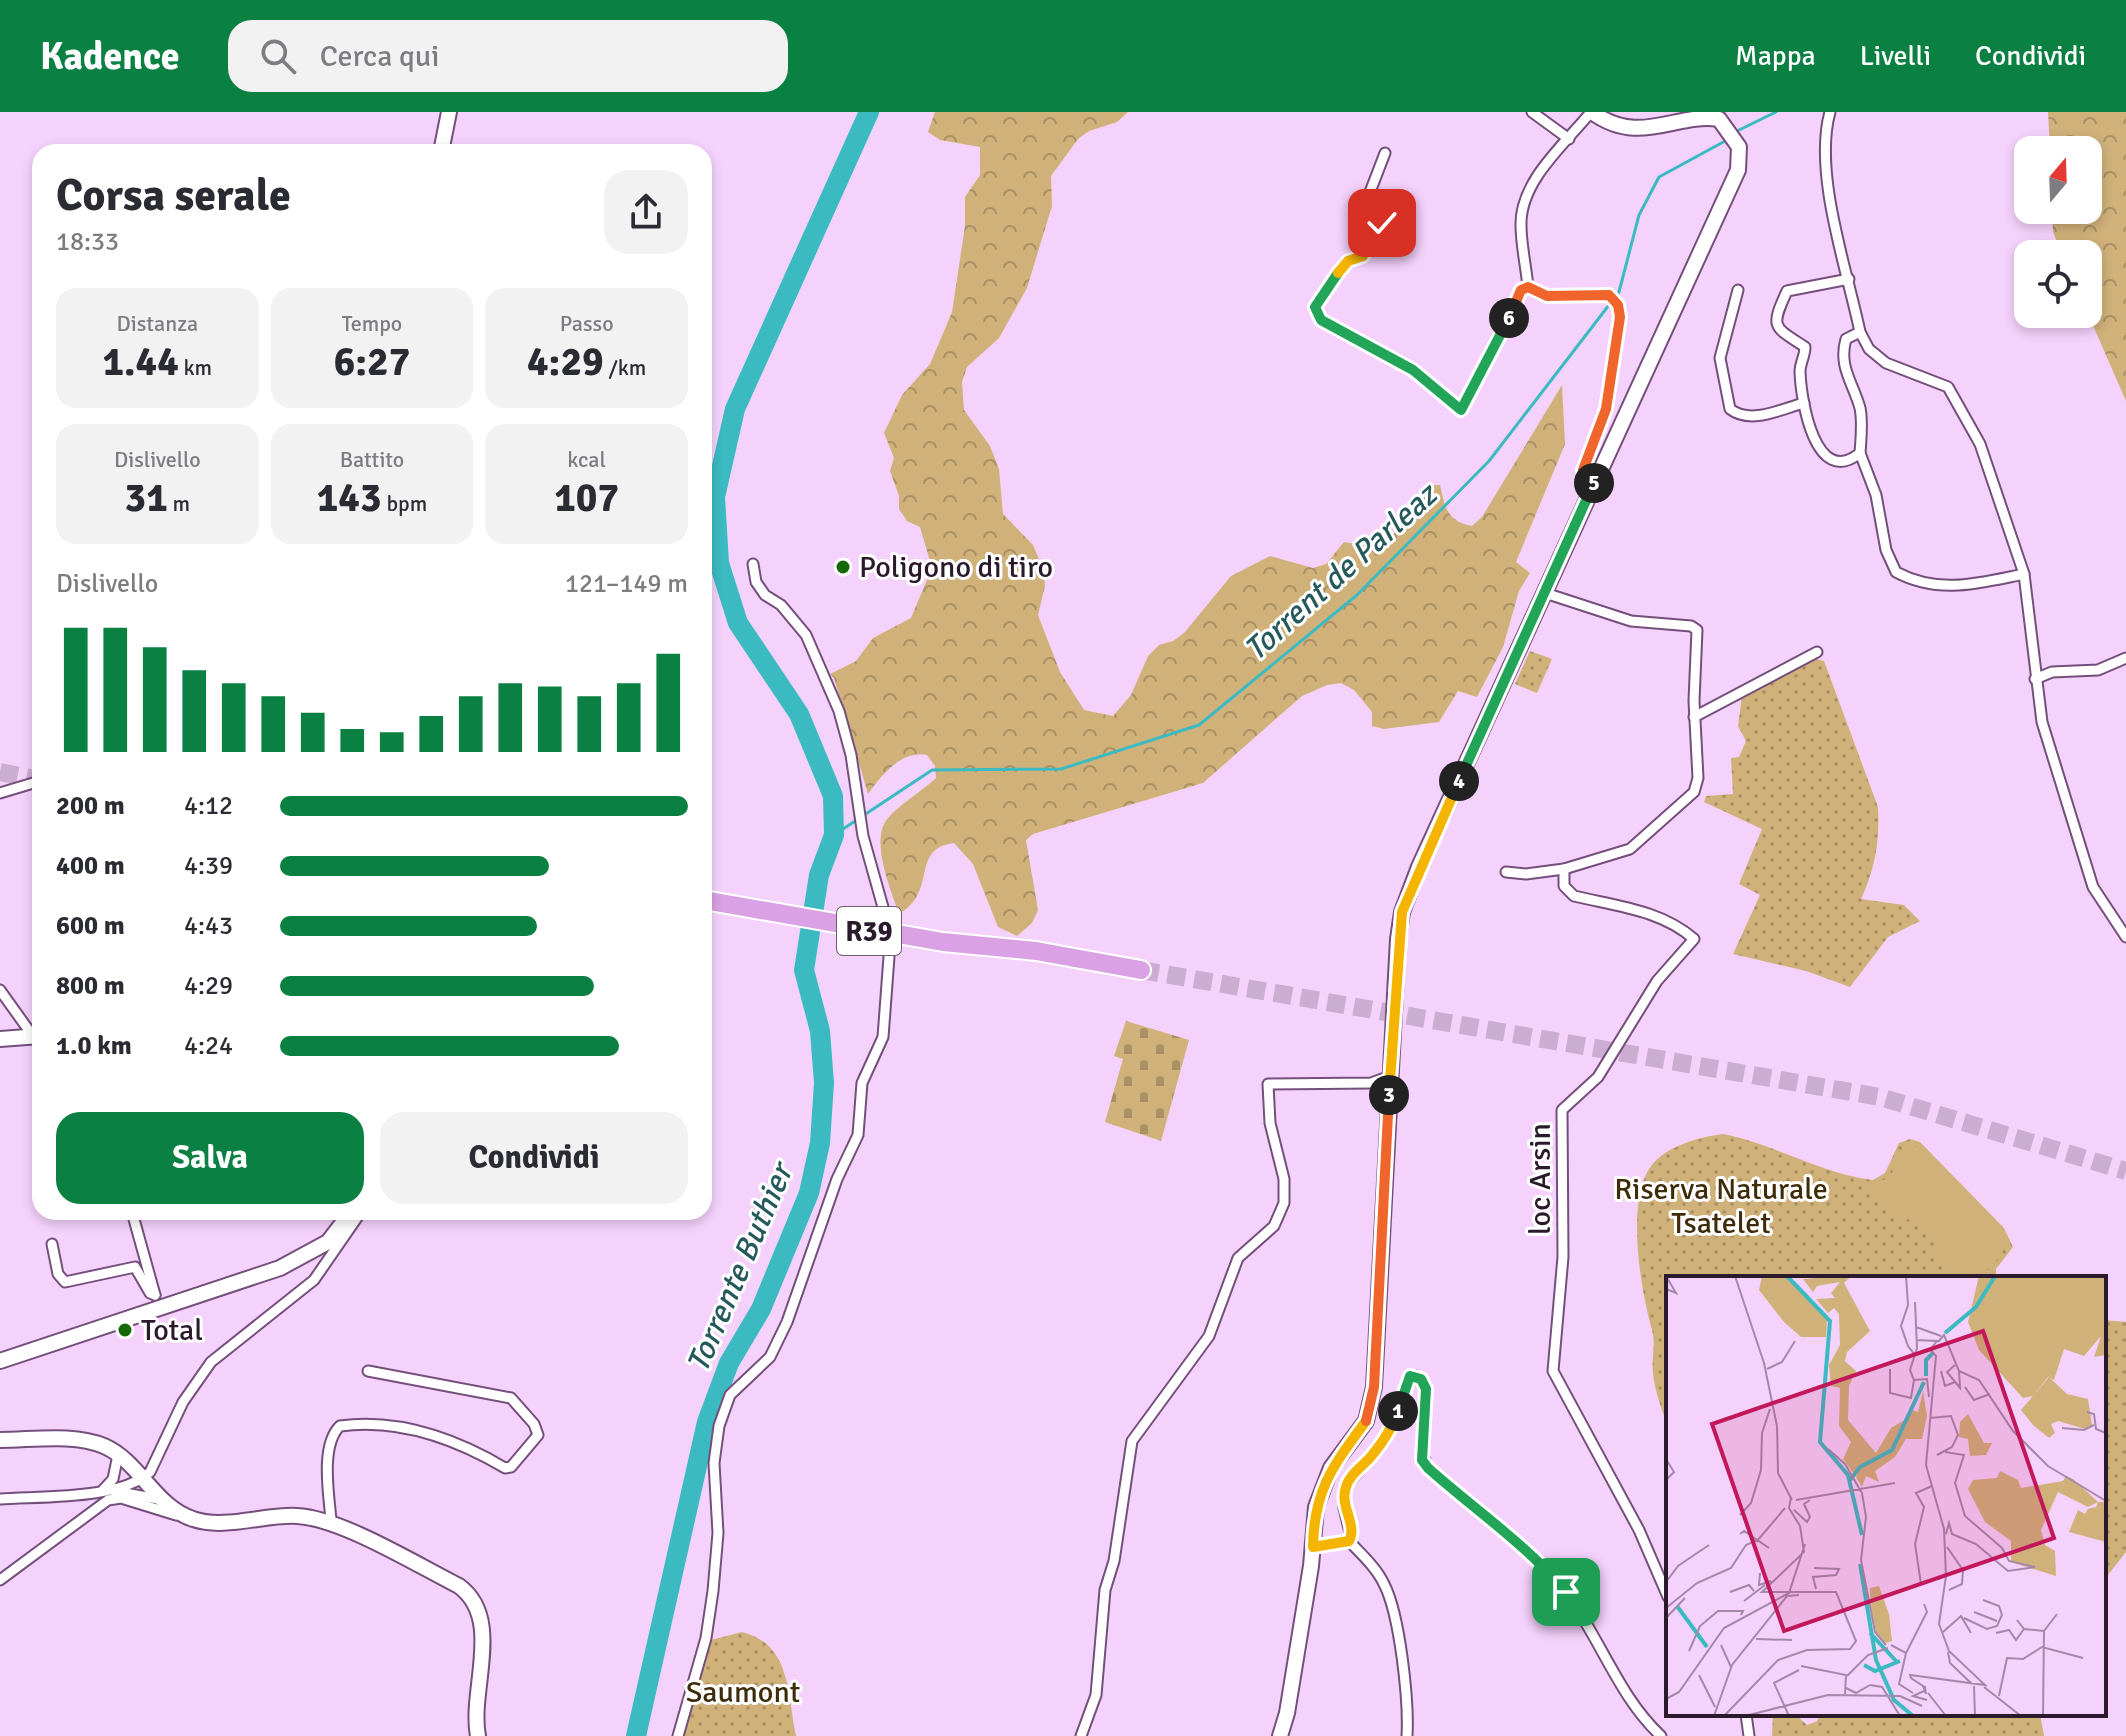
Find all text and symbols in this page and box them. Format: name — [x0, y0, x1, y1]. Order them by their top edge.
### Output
search box — [228, 20, 788, 92]
text: Kadence — [40, 33, 180, 80]
icon: search — [256, 34, 300, 78]
text: Cerca qui — [320, 38, 439, 75]
text: Mappa — [1735, 39, 1816, 73]
text: Livelli — [1860, 39, 1931, 73]
text: Condividi — [1975, 39, 2086, 73]
north arrow — [2014, 136, 2102, 224]
map controls — [2014, 136, 2102, 328]
text: Corsa serale — [56, 169, 291, 223]
button: share — [604, 170, 688, 254]
pin — [1348, 189, 1416, 257]
icon: check — [1360, 201, 1404, 245]
text: 18:33 — [56, 226, 119, 258]
button: locate — [2014, 240, 2102, 328]
pin: 6 — [1489, 298, 1529, 338]
text: 6 — [1503, 304, 1515, 331]
text: Distanza — [116, 310, 198, 337]
text: Tempo — [342, 310, 402, 337]
text: Passo — [560, 310, 614, 337]
text: 1.44 — [102, 337, 179, 387]
text: 6:27 — [334, 337, 410, 387]
text: 4:29 — [527, 337, 604, 387]
text: km — [179, 354, 212, 381]
text: /km — [604, 354, 646, 381]
text: Dislivello — [114, 446, 201, 473]
text: Battito — [340, 446, 404, 473]
text: kcal — [567, 446, 606, 473]
pin: 5 — [1574, 463, 1614, 503]
text: 5 — [1588, 469, 1600, 496]
text: 31 — [125, 473, 168, 523]
text: 143 — [317, 473, 382, 523]
text: 107 — [554, 473, 619, 523]
water label: Torrent de Parleaz — [1236, 474, 1447, 669]
text: m — [168, 490, 190, 517]
text: bpm — [382, 490, 427, 517]
place label: Poligono di tiro — [859, 549, 1053, 586]
marker: Poligono di tiro — [834, 558, 852, 576]
text: Dislivello — [56, 568, 158, 600]
text: 121–149 m — [565, 568, 688, 600]
pin: 4 — [1439, 761, 1479, 801]
text: 4 — [1453, 767, 1465, 794]
text: 200 m — [56, 790, 125, 822]
text: 4:12 — [184, 790, 233, 822]
text: 400 m — [56, 850, 125, 882]
text: 4:39 — [184, 850, 233, 882]
road number: R39 — [837, 907, 901, 955]
text: 600 m — [56, 910, 125, 942]
text: 4:43 — [184, 910, 233, 942]
text: 800 m — [56, 970, 125, 1002]
text: 4:29 — [184, 970, 233, 1002]
text: 1.0 km — [56, 1030, 132, 1062]
text: 4:24 — [184, 1030, 233, 1062]
pin: 3 — [1369, 1075, 1409, 1115]
text: 3 — [1383, 1081, 1395, 1108]
button: Salva — [56, 1112, 364, 1204]
button: Condividi — [380, 1112, 688, 1204]
street label: loc Arsin — [1522, 1123, 1559, 1235]
water label: Torrente Buthier — [678, 1154, 802, 1378]
park label: Riserva Naturale Tsatelet — [1614, 1171, 1828, 1242]
inset map — [1666, 1276, 2106, 1716]
place label: Total — [141, 1312, 203, 1349]
marker: Total — [116, 1321, 134, 1339]
pin: 1 — [1378, 1391, 1418, 1431]
text: 1 — [1392, 1397, 1404, 1424]
pin — [1532, 1558, 1600, 1626]
icon: arrive — [1544, 1570, 1588, 1614]
park label: Saumont — [686, 1674, 800, 1711]

